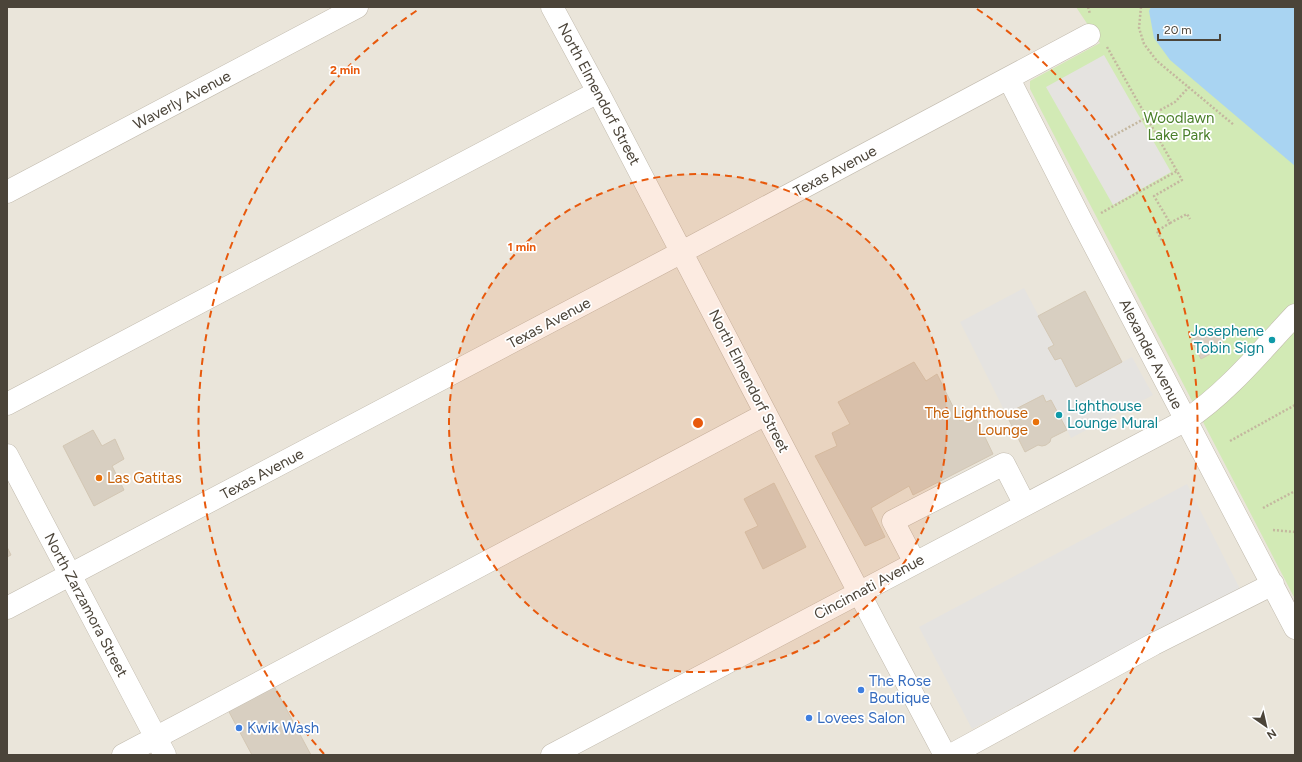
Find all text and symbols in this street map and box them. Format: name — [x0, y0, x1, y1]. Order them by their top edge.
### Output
scale bar — [1158, 16, 1220, 42]
street label: North Elmendorf Street — [554, 20, 644, 168]
text: 20 m — [1164, 23, 1192, 37]
text: 2 min — [330, 63, 360, 77]
street label: Waverly Avenue — [130, 67, 234, 133]
park label: Woodlawn Lake Park — [1144, 109, 1214, 144]
street label: Texas Avenue — [790, 142, 880, 200]
text: 1 min — [508, 240, 536, 254]
street label: Texas Avenue — [504, 294, 594, 352]
street label: Alexander Avenue — [1115, 296, 1187, 412]
street label: North Elmendorf Street — [705, 306, 793, 456]
place label: Josephene Tobin Sign — [1190, 322, 1264, 357]
marker: Josephene Tobin Sign — [1267, 335, 1277, 345]
place label: Lighthouse Lounge Mural — [1067, 397, 1158, 432]
place label: The Lighthouse Lounge — [925, 404, 1028, 439]
marker: Lighthouse Lounge Mural — [1054, 410, 1064, 420]
centre of rings — [691, 416, 705, 430]
marker: The Lighthouse Lounge — [1031, 417, 1041, 427]
street label: Texas Avenue — [217, 445, 307, 503]
place label: Las Gatitas — [107, 469, 182, 487]
marker: Las Gatitas — [94, 473, 104, 483]
street label: North Zarzamora Street — [40, 530, 132, 680]
street label: Cincinnati Avenue — [811, 550, 927, 624]
place label: The Rose Boutique — [869, 672, 931, 707]
marker: The Rose Boutique — [856, 685, 866, 695]
north arrow — [1246, 706, 1286, 746]
place label: Lovees Salon — [817, 709, 905, 727]
marker: Lovees Salon — [804, 713, 814, 723]
place label: Kwik Wash — [247, 719, 319, 737]
marker: Kwik Wash — [234, 723, 244, 733]
text: N — [1264, 726, 1278, 742]

